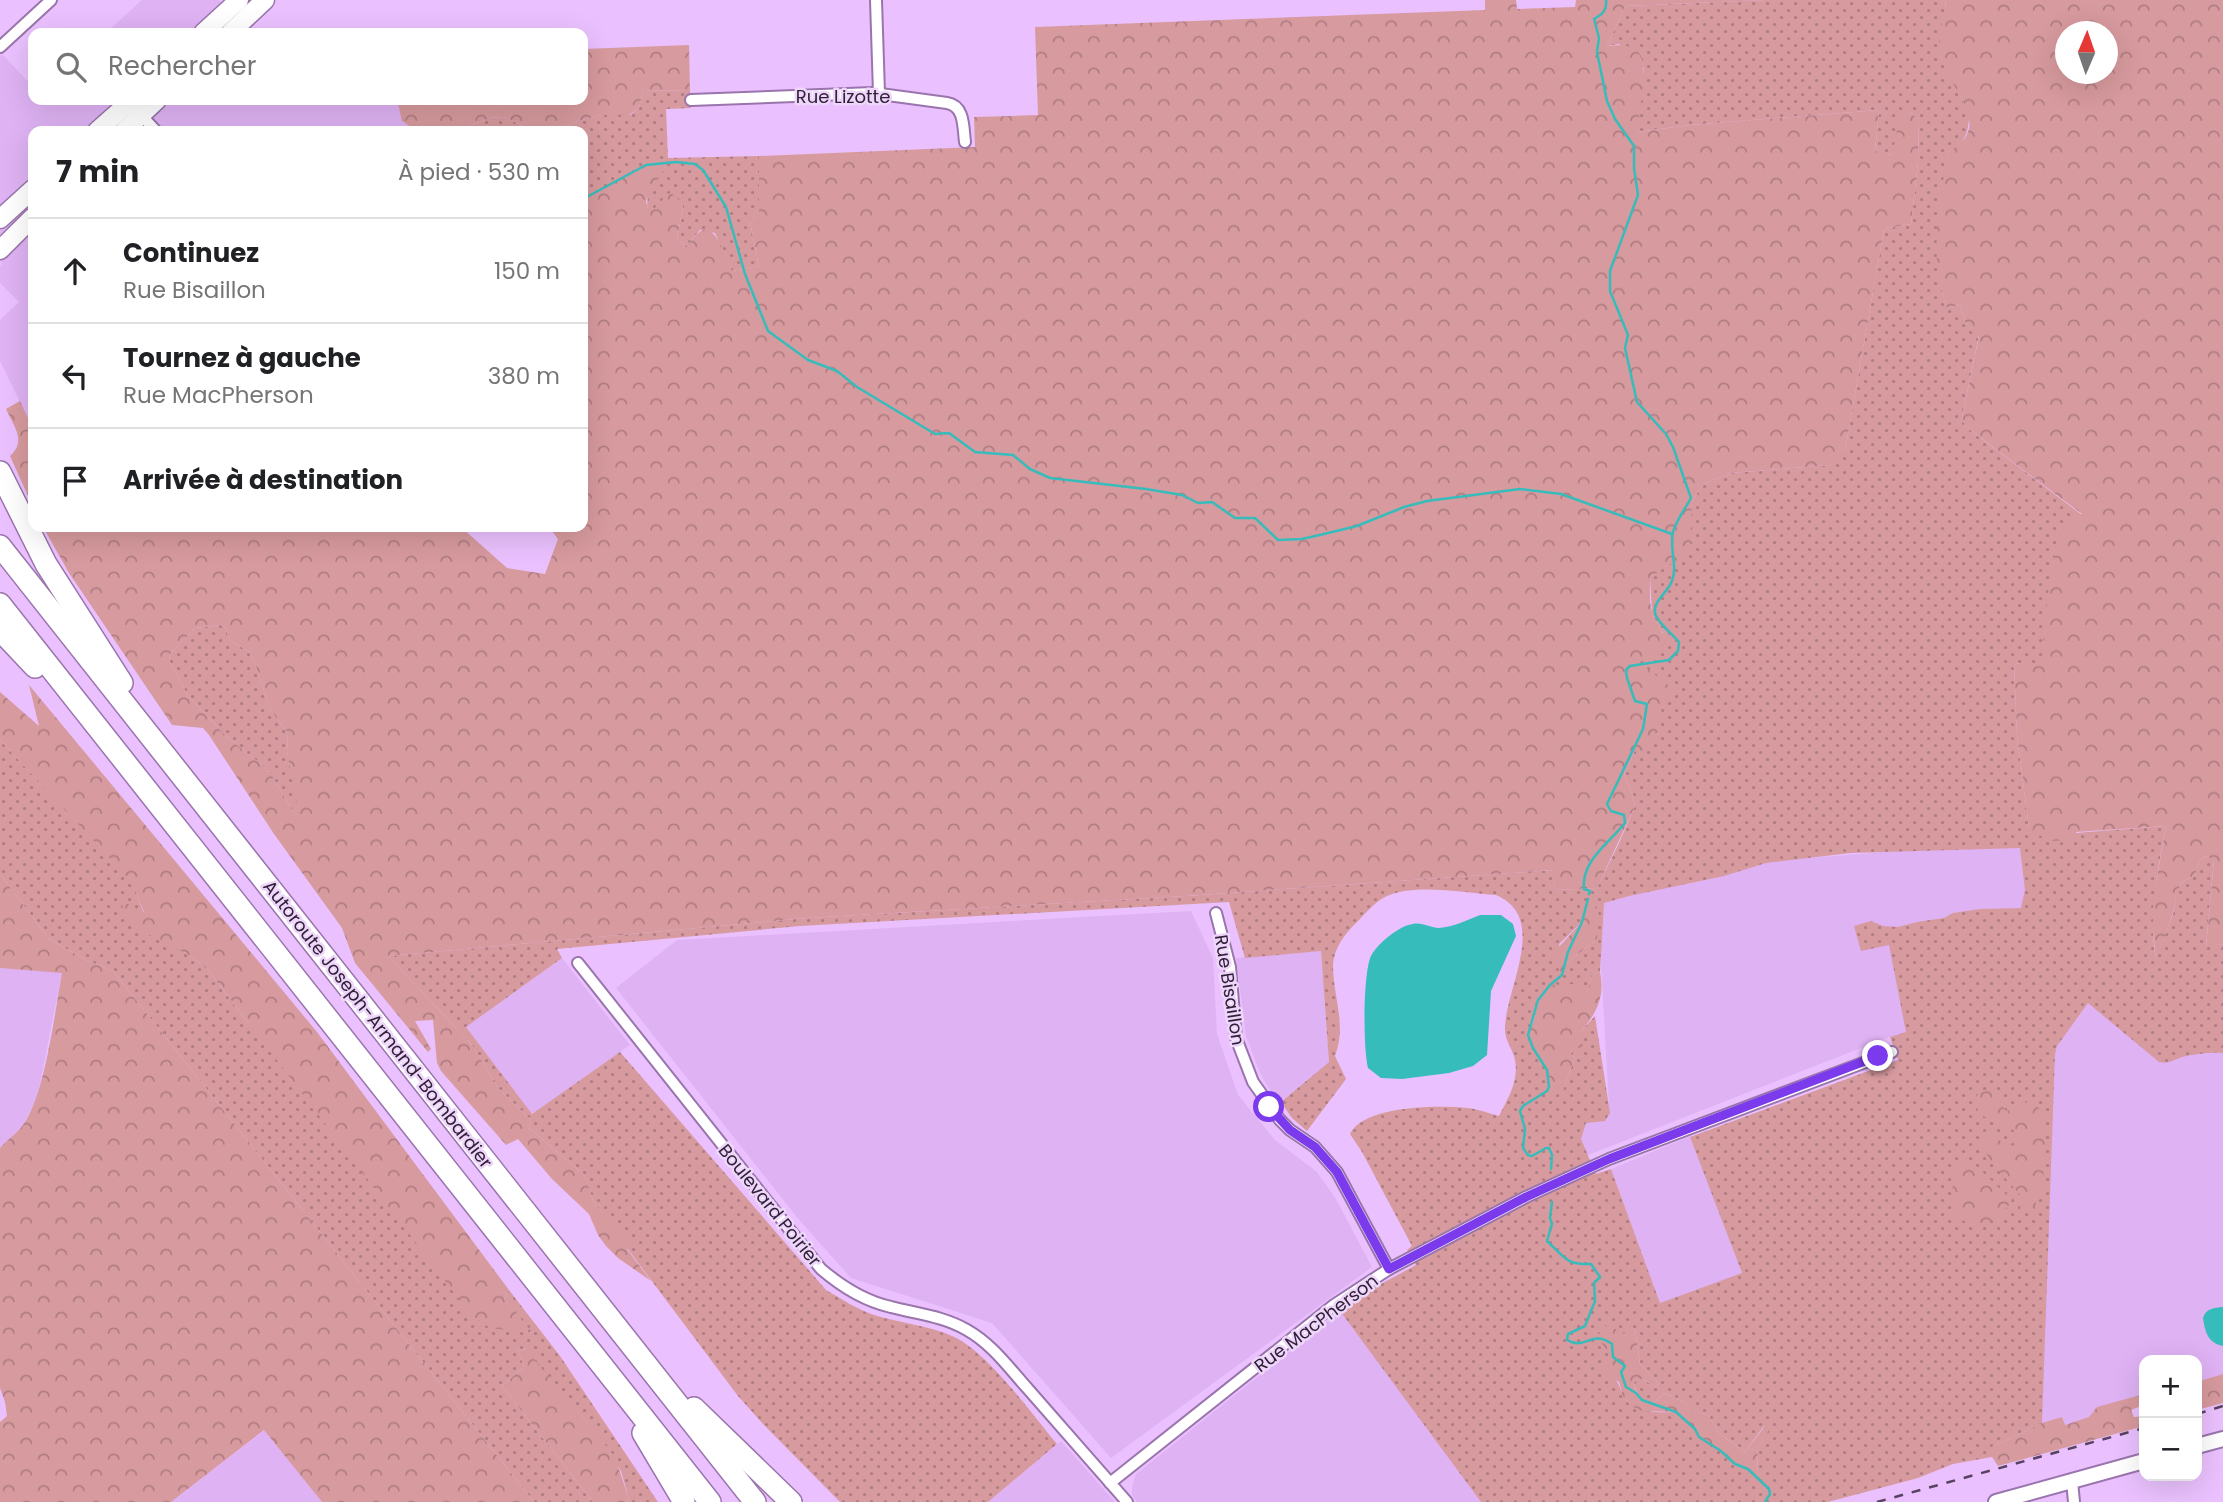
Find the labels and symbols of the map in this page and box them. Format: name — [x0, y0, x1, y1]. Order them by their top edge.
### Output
north arrow — [2055, 21, 2118, 84]
street label: Rue Lizotte — [796, 84, 890, 109]
street label: Autoroute Joseph-Armand-Bombardier — [258, 875, 499, 1173]
street label: Rue Bisaillon — [1209, 933, 1251, 1047]
route end — [1862, 1040, 1893, 1071]
route start — [1253, 1091, 1284, 1122]
street label: Boulevard Poirier — [713, 1138, 827, 1272]
street label: Rue MacPherson — [1249, 1268, 1383, 1378]

